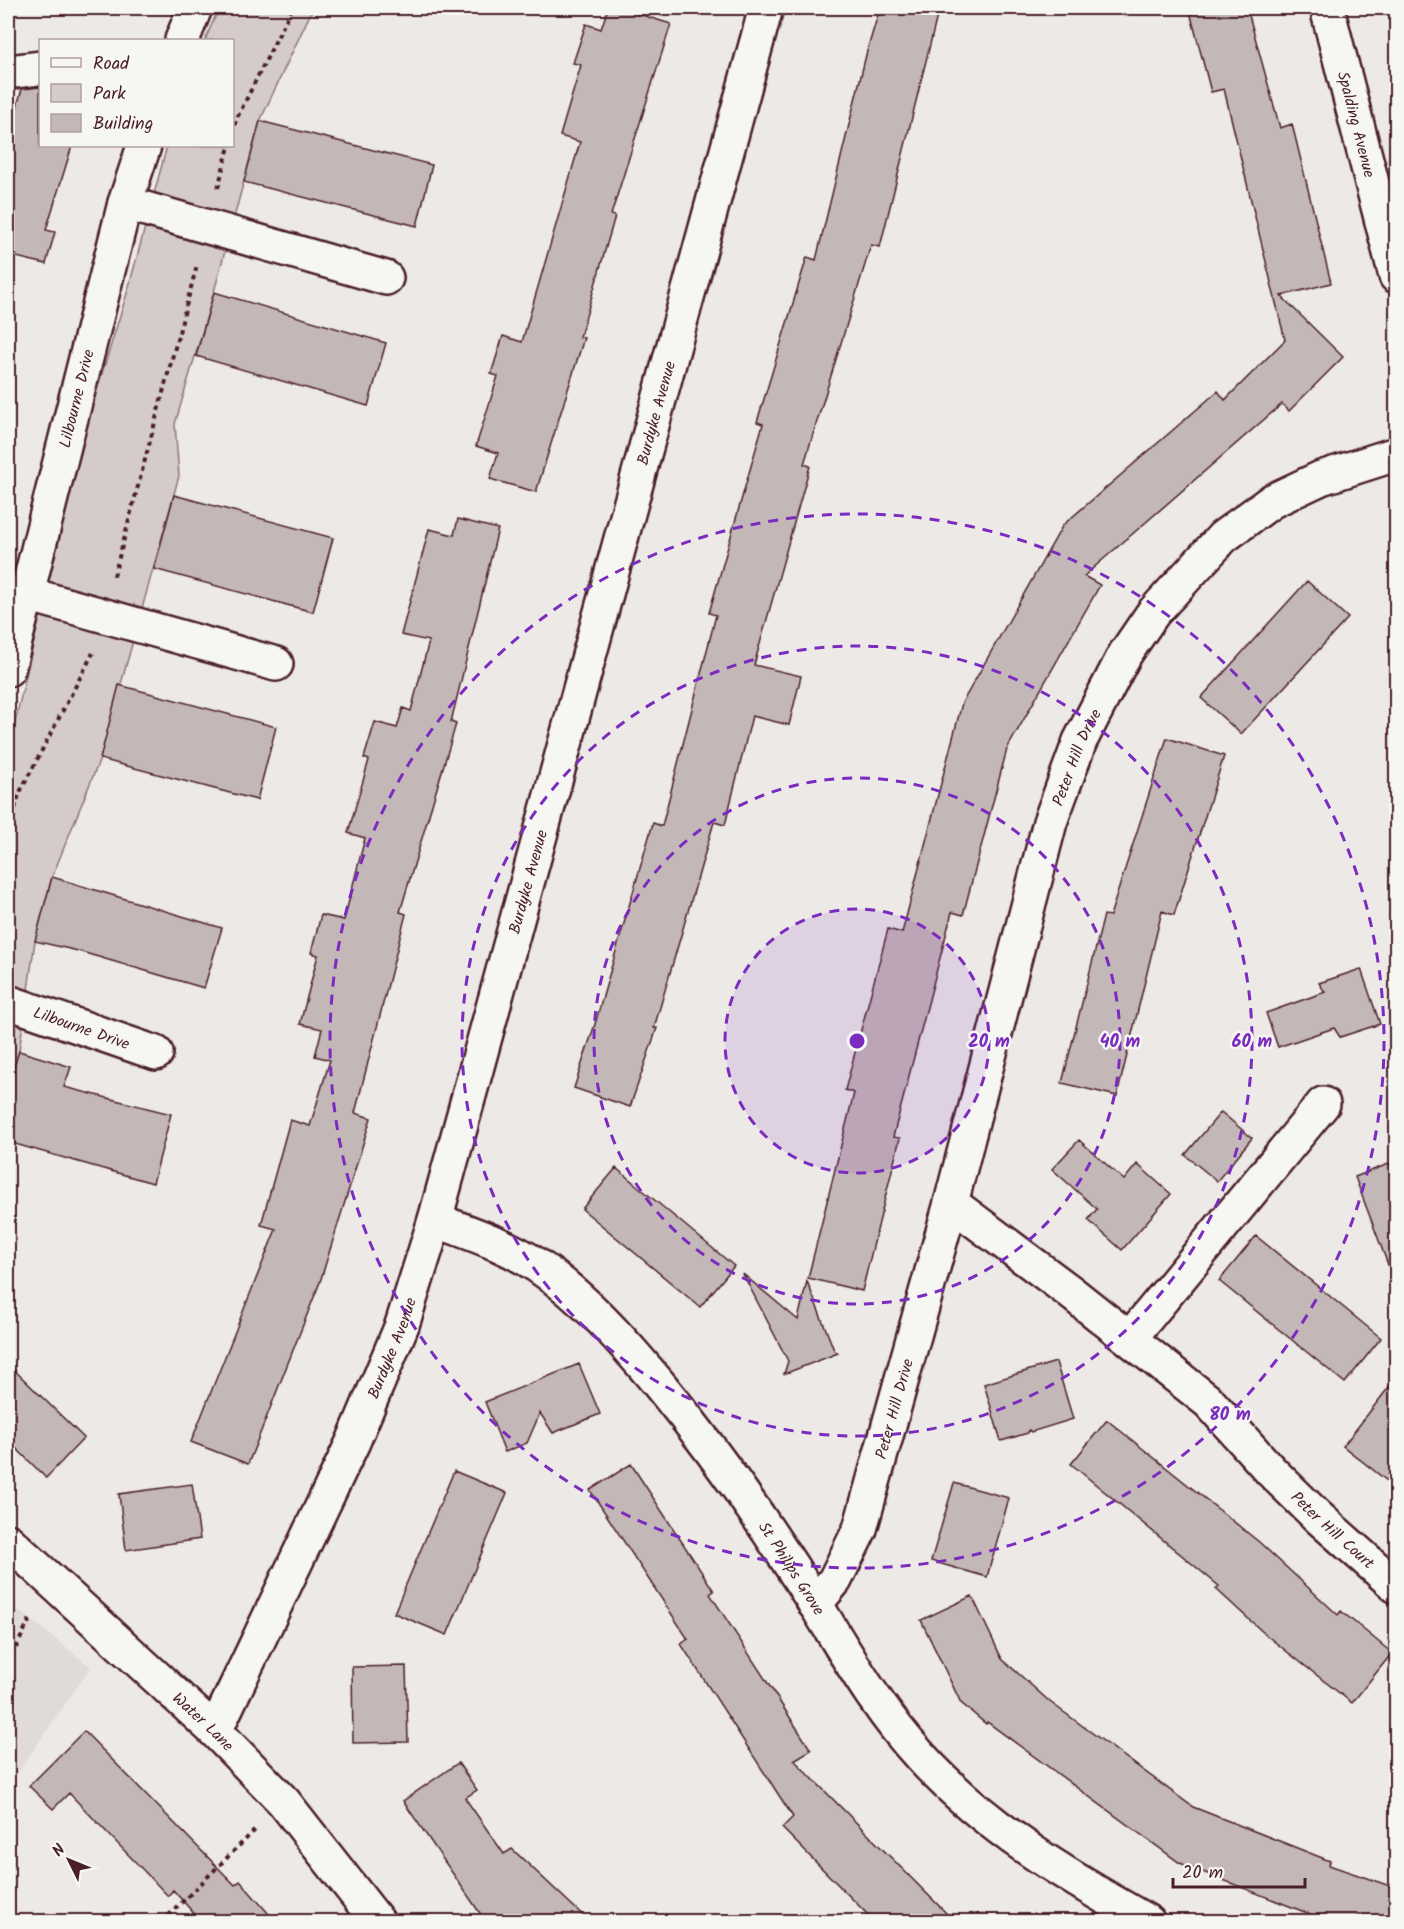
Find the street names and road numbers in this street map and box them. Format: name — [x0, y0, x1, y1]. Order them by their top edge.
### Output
street label: Spalding Avenue — [1330, 69, 1381, 181]
street label: Lilbourne Drive — [53, 347, 102, 451]
street label: Burdyke Avenue — [631, 358, 683, 468]
street label: Peter Hill Drive — [1046, 705, 1109, 810]
street label: Burdyke Avenue — [503, 827, 555, 937]
street label: Lilbourne Drive — [30, 1001, 133, 1057]
street label: Burdyke Avenue — [361, 1295, 424, 1403]
street label: Peter Hill Drive — [869, 1356, 921, 1462]
street label: Peter Hill Court — [1284, 1486, 1380, 1576]
street label: St Philips Grove — [751, 1517, 830, 1620]
street label: Water Lane — [166, 1687, 239, 1758]

